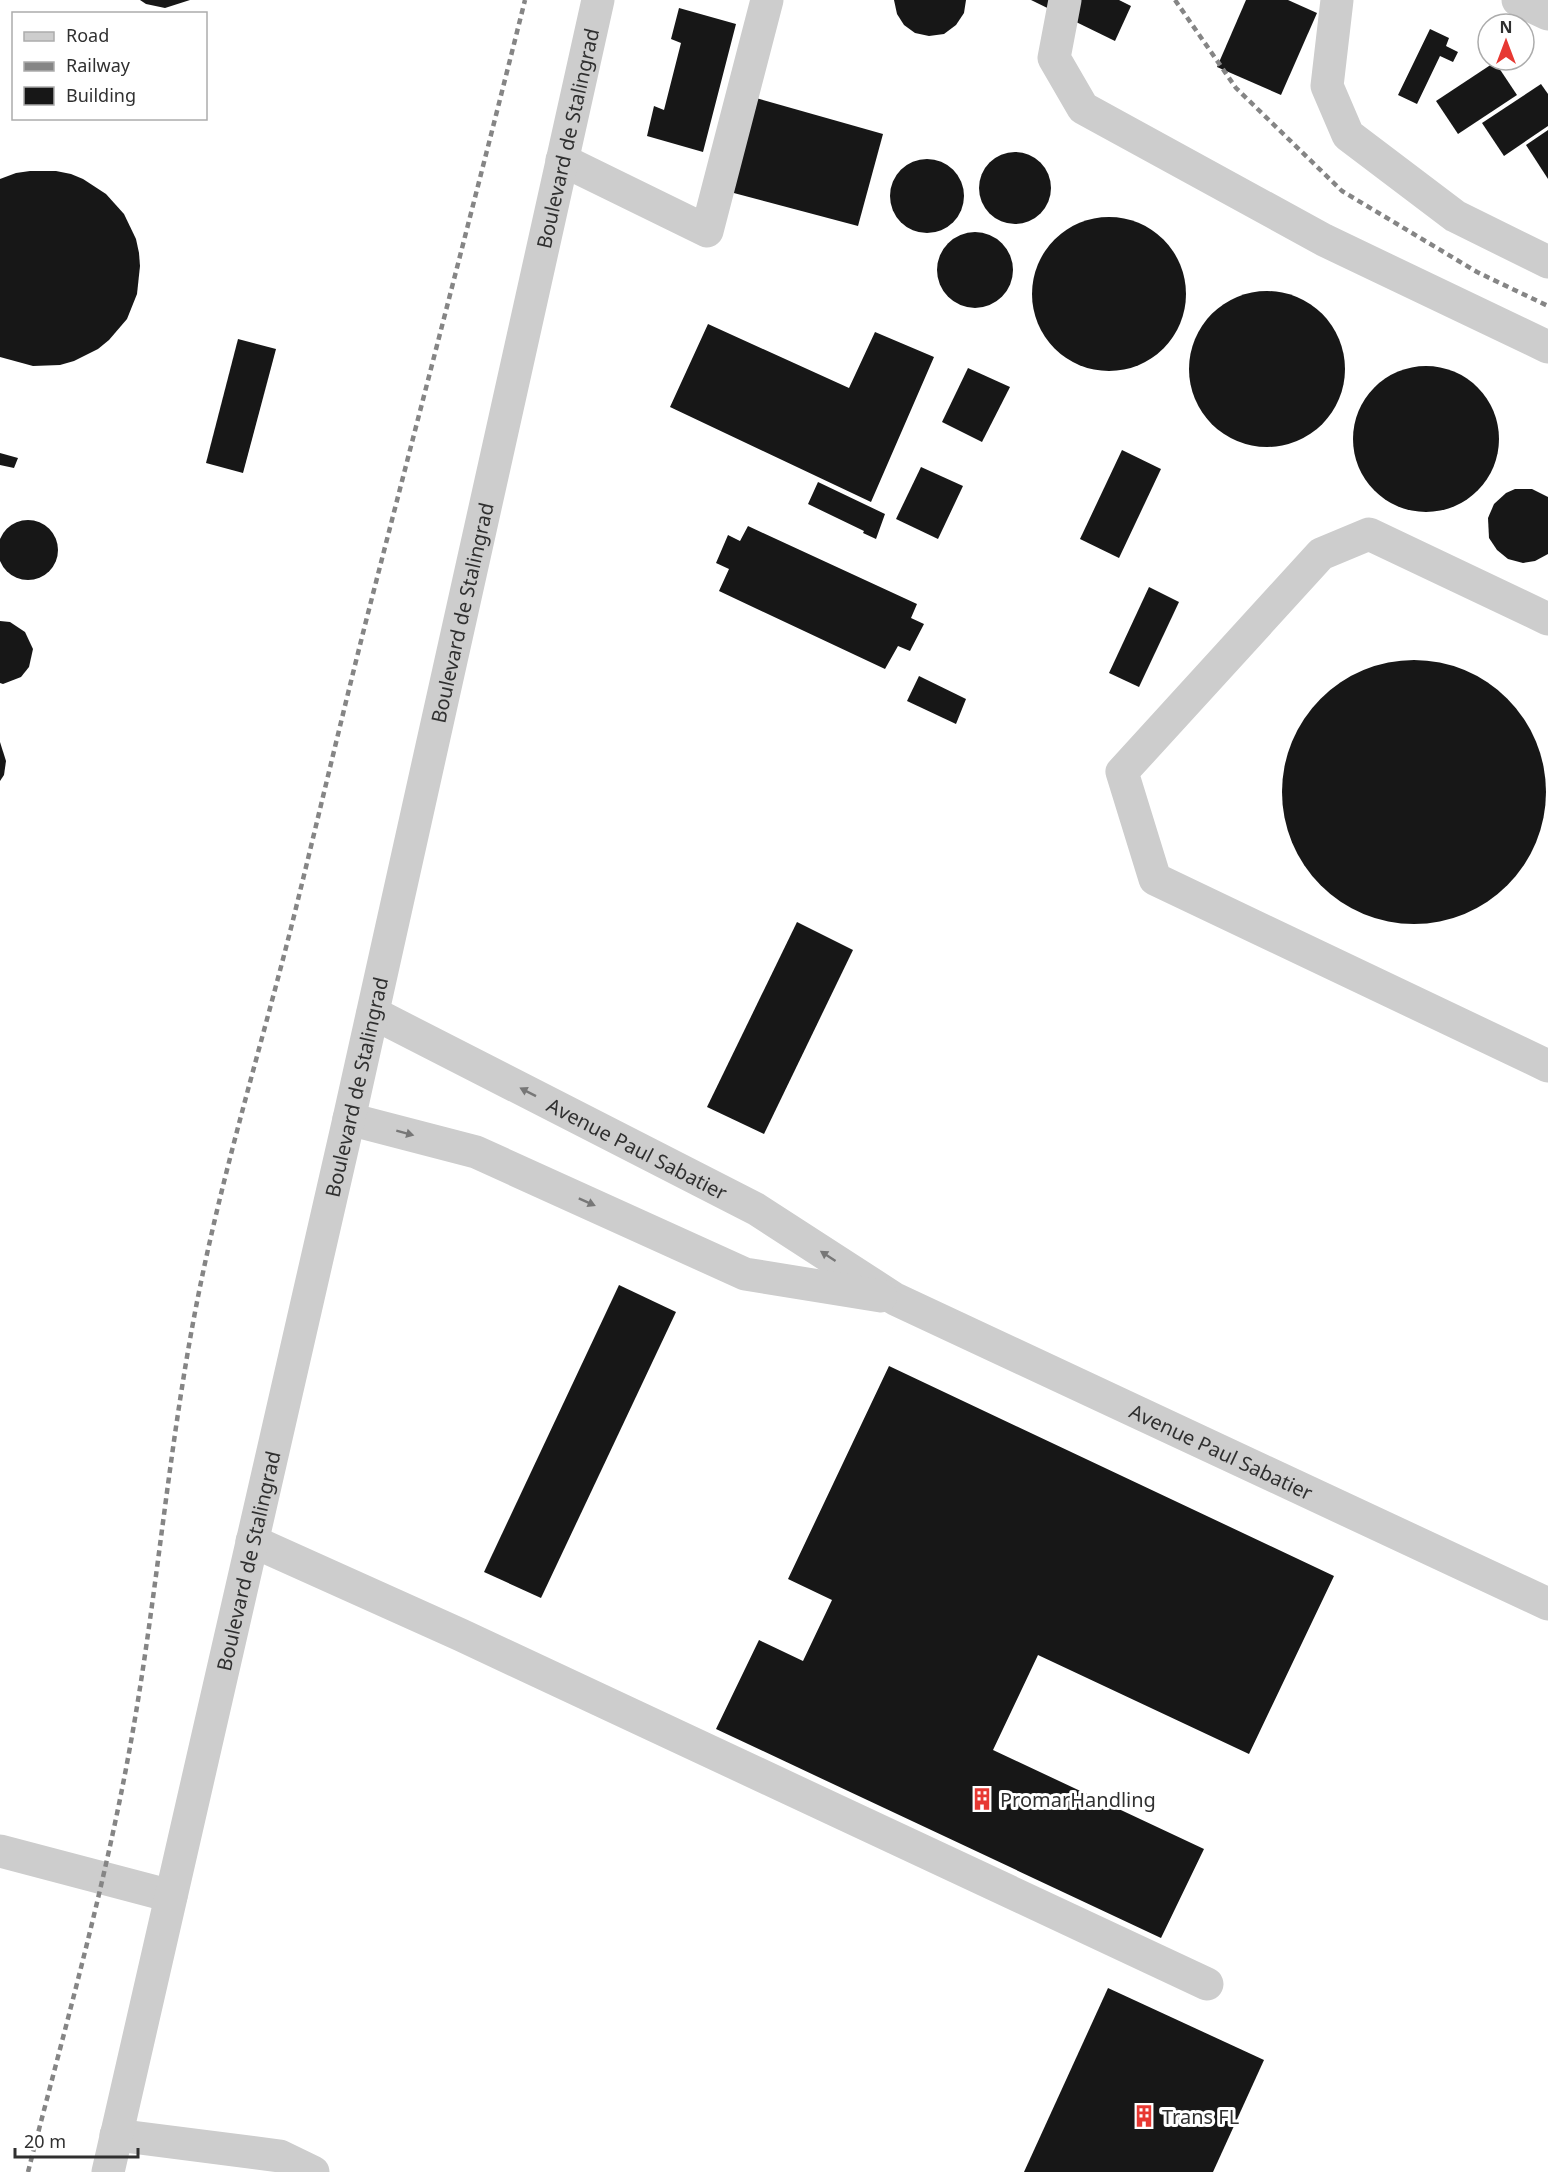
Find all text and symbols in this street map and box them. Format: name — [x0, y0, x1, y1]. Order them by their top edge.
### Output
legend — [12, 12, 207, 120]
north arrow — [1476, 12, 1536, 72]
text: N — [1499, 16, 1513, 38]
text: Road — [66, 23, 109, 47]
street label: Boulevard de Stalingrad — [530, 25, 605, 251]
text: Railway — [66, 53, 131, 77]
text: Building — [66, 83, 136, 107]
street label: Boulevard de Stalingrad — [424, 500, 499, 725]
street label: Boulevard de Stalingrad — [318, 974, 394, 1200]
one-way arrow — [519, 1087, 536, 1097]
street label: Avenue Paul Sabatier — [543, 1091, 732, 1206]
one-way arrow — [396, 1129, 415, 1139]
one-way arrow — [579, 1198, 596, 1207]
one-way arrow — [820, 1250, 836, 1261]
street label: Avenue Paul Sabatier — [1125, 1397, 1317, 1506]
street label: Boulevard de Stalingrad — [210, 1448, 286, 1674]
building icon: PromarHandling — [969, 1786, 995, 1812]
place label: PromarHandling — [1000, 1786, 1156, 1813]
building icon: Trans FL — [1131, 2103, 1157, 2129]
place label: Trans FL — [1162, 2103, 1239, 2130]
scale bar — [15, 2121, 138, 2159]
text: 20 m — [24, 2129, 66, 2153]

